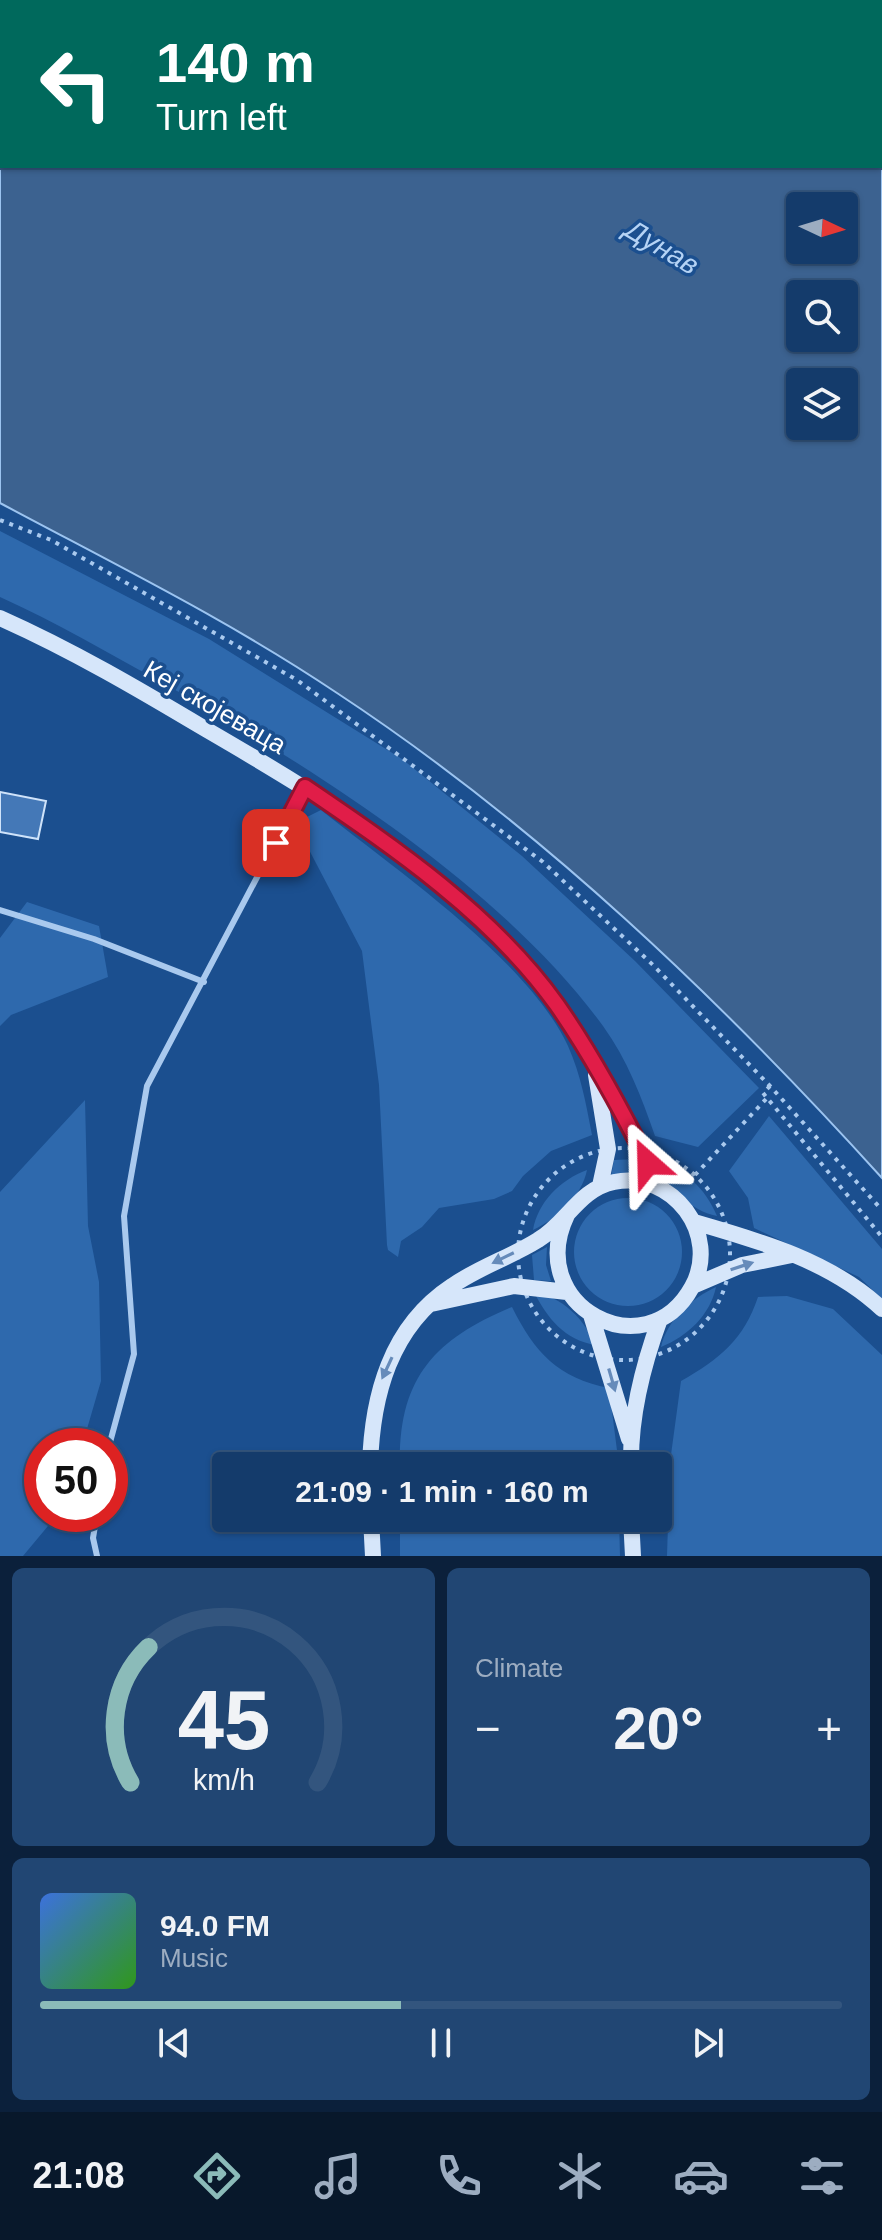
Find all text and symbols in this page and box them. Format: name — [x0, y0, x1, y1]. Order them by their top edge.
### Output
text: 140 m — [156, 31, 315, 94]
icon: left — [24, 32, 128, 136]
text: Turn left — [156, 97, 287, 138]
north arrow — [786, 192, 858, 264]
map controls — [786, 192, 858, 440]
water label: Дунав — [617, 212, 704, 281]
button: search — [786, 280, 858, 352]
button: layers — [786, 368, 858, 440]
street label: Кеј скојеваца — [139, 654, 292, 760]
pin — [242, 809, 310, 877]
icon: arrive — [254, 821, 298, 865]
position arrow — [606, 1121, 690, 1205]
one-way arrow — [491, 1251, 515, 1265]
one-way arrow — [730, 1259, 754, 1272]
one-way arrow — [380, 1357, 394, 1380]
one-way arrow — [606, 1368, 619, 1392]
speed limit sign: 50 — [24, 1428, 128, 1532]
text: 21:09 · 1 min · 160 m — [295, 1475, 589, 1508]
text: Climate — [475, 1653, 563, 1683]
text: 45 — [177, 1674, 270, 1767]
text: 20° — [613, 1695, 704, 1762]
text: − — [475, 1704, 501, 1753]
text: + — [816, 1704, 842, 1753]
text: km/h — [193, 1764, 254, 1796]
text: 94.0 FM — [160, 1909, 270, 1942]
text: Music — [160, 1943, 228, 1973]
icon: previous — [152, 2021, 196, 2065]
icon: pause — [419, 2021, 463, 2065]
icon: next — [686, 2021, 730, 2065]
icon: directions — [189, 2148, 245, 2204]
icon: music — [310, 2148, 366, 2204]
icon: phone — [431, 2148, 487, 2204]
icon: climate — [552, 2148, 608, 2204]
icon: car — [673, 2148, 729, 2204]
icon: filters — [794, 2148, 850, 2204]
text: 21:08 — [32, 2155, 125, 2196]

